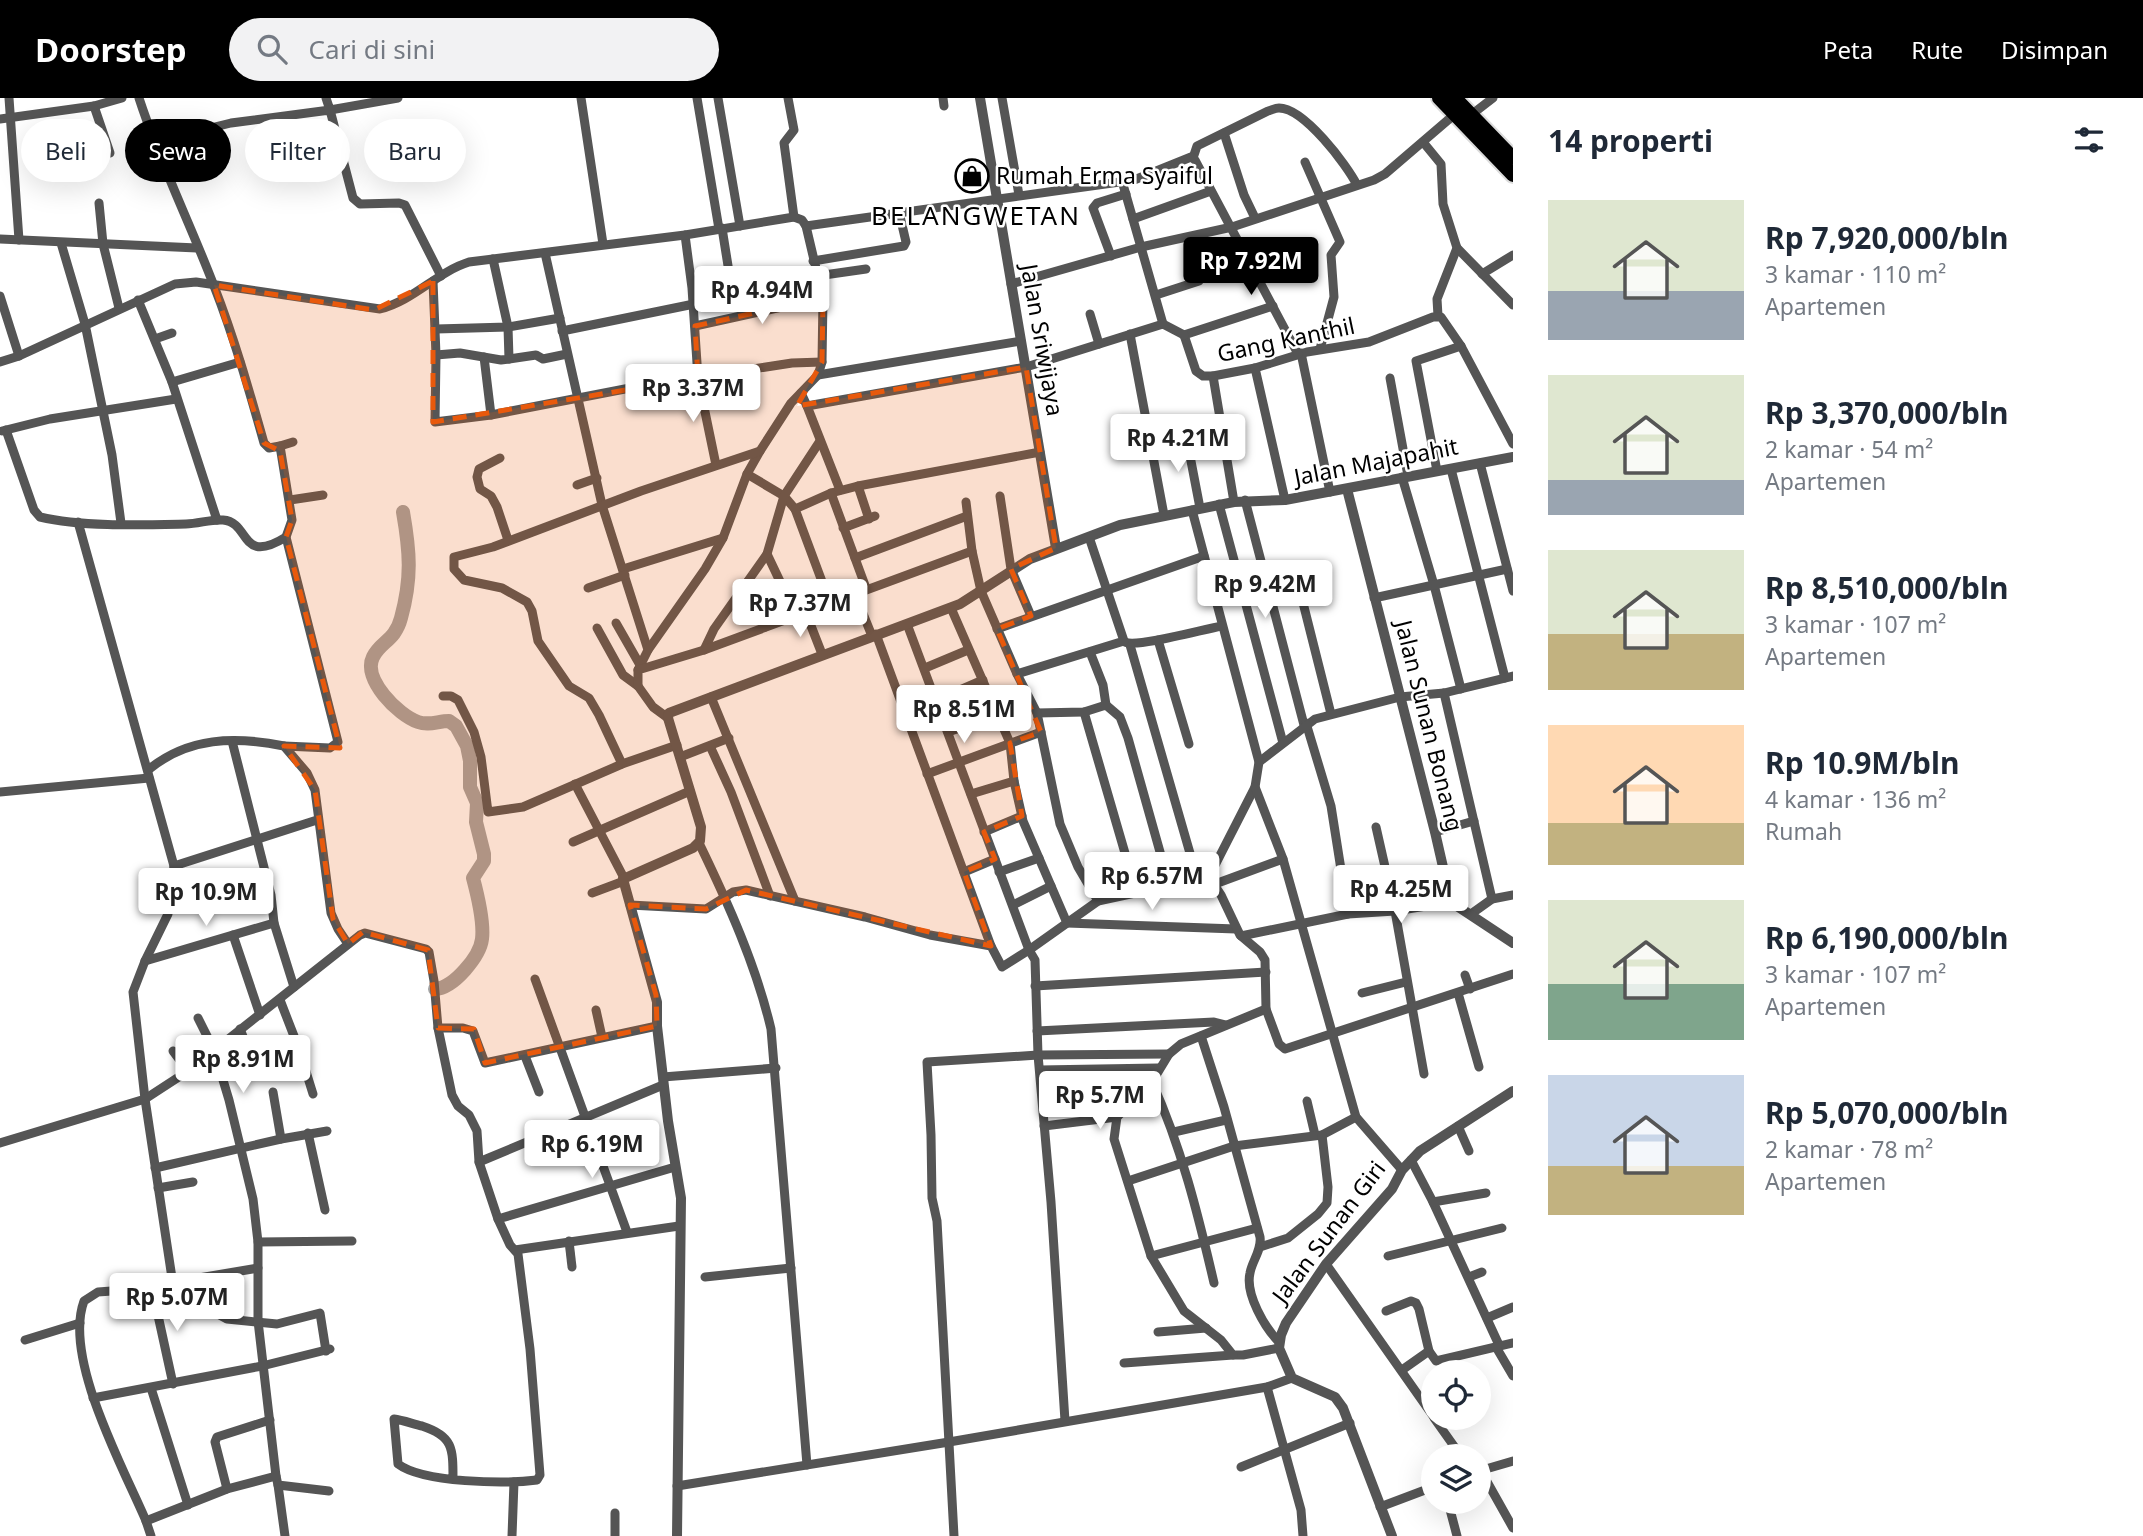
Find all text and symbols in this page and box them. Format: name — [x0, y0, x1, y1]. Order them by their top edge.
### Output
search box — [229, 18, 719, 81]
text: Doorstep — [35, 27, 187, 72]
icon: search — [253, 30, 291, 68]
text: Cari di sini — [309, 31, 435, 67]
text: Peta — [1823, 33, 1873, 66]
text: Rute — [1911, 33, 1963, 66]
text: Disimpan — [2001, 33, 2108, 66]
chip: Beli — [21, 119, 111, 182]
chip: Sewa — [125, 119, 231, 182]
chip: Filter — [245, 119, 350, 182]
chip: Baru — [364, 119, 466, 182]
text: 14 properti — [1548, 120, 1713, 161]
icon: filters — [2070, 121, 2108, 159]
shop icon: Rumah Erma Syaiful — [953, 157, 991, 195]
place label: Rumah Erma Syaiful — [996, 159, 1213, 191]
district label: BELANGWETAN — [871, 197, 1081, 233]
text: Rp 7,920,000/bln — [1765, 217, 2009, 258]
icon: home — [1604, 228, 1688, 312]
pin: Rp 7.92M — [1179, 238, 1323, 297]
text: Rp 7.92M — [1199, 244, 1303, 276]
text: 3 kamar · 110 m² — [1765, 258, 1946, 290]
street label: Jalan Sriwijaya — [1014, 259, 1072, 418]
pin: Rp 4.94M — [690, 266, 834, 326]
text: Rp 4.94M — [710, 273, 814, 305]
text: Apartemen — [1765, 290, 1886, 322]
street label: Gang Kanthil — [1214, 309, 1357, 369]
pin: Rp 3.37M — [621, 364, 765, 424]
text: Rp 3.37M — [641, 371, 745, 403]
text: Rp 3,370,000/bln — [1765, 392, 2009, 433]
icon: home — [1604, 403, 1688, 487]
pin: Rp 4.21M — [1106, 414, 1250, 474]
text: Rp 4.21M — [1126, 421, 1230, 453]
street label: Jalan Majapahit — [1289, 429, 1460, 493]
text: 2 kamar · 54 m² — [1765, 433, 1933, 465]
text: Apartemen — [1765, 465, 1886, 497]
pin: Rp 9.42M — [1193, 560, 1337, 620]
text: Rp 9.42M — [1213, 567, 1317, 599]
text: Rp 8,510,000/bln — [1765, 567, 2009, 608]
icon: home — [1604, 578, 1688, 662]
pin: Rp 7.37M — [728, 580, 872, 639]
text: Rp 7.37M — [748, 586, 852, 618]
text: 3 kamar · 107 m² — [1765, 608, 1946, 640]
street label: Jalan Sunan Bonang — [1388, 615, 1472, 835]
text: Apartemen — [1765, 640, 1886, 672]
pin: Rp 8.51M — [892, 686, 1036, 745]
text: Rp 8.51M — [912, 692, 1016, 724]
text: Rp 10.9M/bln — [1765, 742, 1960, 783]
icon: home — [1604, 753, 1688, 837]
text: 4 kamar · 136 m² — [1765, 783, 1946, 815]
text: Rumah — [1765, 815, 1842, 847]
pin: Rp 6.57M — [1080, 852, 1224, 912]
text: Rp 6.57M — [1100, 859, 1204, 891]
pin: Rp 4.25M — [1329, 866, 1473, 925]
pin: Rp 10.9M — [134, 868, 278, 928]
text: Rp 4.25M — [1349, 872, 1453, 904]
text: Rp 10.9M — [154, 875, 258, 907]
text: Rp 6,190,000/bln — [1765, 917, 2009, 958]
icon: home — [1604, 928, 1688, 1012]
text: 3 kamar · 107 m² — [1765, 958, 1946, 990]
text: Apartemen — [1765, 990, 1886, 1022]
pin: Rp 8.91M — [171, 1035, 315, 1095]
text: Rp 8.91M — [191, 1042, 295, 1074]
pin: Rp 5.7M — [1035, 1072, 1165, 1131]
text: Rp 5.7M — [1055, 1078, 1145, 1110]
text: Rp 5,070,000/bln — [1765, 1092, 2009, 1133]
icon: home — [1604, 1103, 1688, 1187]
pin: Rp 6.19M — [520, 1121, 664, 1180]
text: Rp 6.19M — [540, 1127, 644, 1159]
text: 2 kamar · 78 m² — [1765, 1133, 1933, 1165]
street label: Jalan Sunan Giri — [1263, 1154, 1392, 1311]
text: Apartemen — [1765, 1165, 1886, 1197]
pin: Rp 5.07M — [105, 1274, 249, 1333]
text: Rp 5.07M — [125, 1280, 229, 1312]
map controls — [1421, 1360, 1491, 1514]
button: locate — [1421, 1360, 1491, 1430]
button: layers — [1421, 1444, 1491, 1514]

